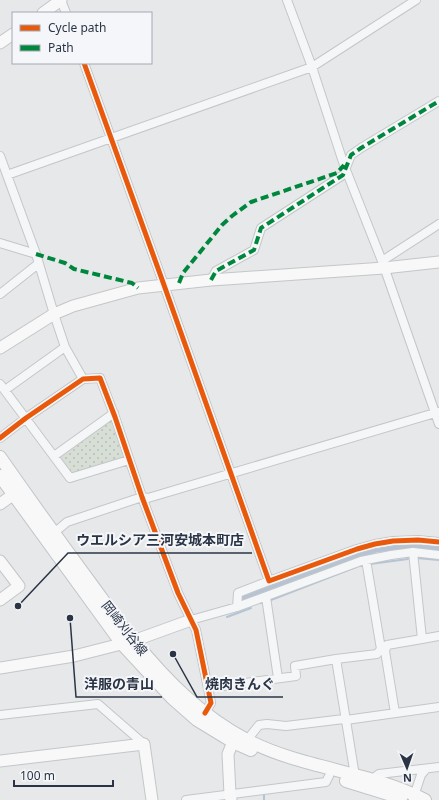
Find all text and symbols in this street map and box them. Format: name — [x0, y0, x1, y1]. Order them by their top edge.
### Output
legend — [12, 12, 152, 64]
text: Cycle path — [48, 19, 106, 36]
text: Path — [48, 39, 74, 56]
callout: ウエルシア三河安城本町店 — [68, 527, 252, 553]
text: ウエルシア三河安城本町店 — [76, 530, 244, 549]
street label: 岡崎刈谷線 — [98, 597, 152, 659]
callout: 洋服の青山 — [76, 671, 162, 697]
callout: 焼肉きんぐ — [197, 671, 283, 697]
text: 洋服の青山 — [84, 674, 154, 693]
text: 焼肉きんぐ — [205, 674, 275, 693]
north arrow — [387, 748, 427, 788]
scale bar — [14, 762, 113, 788]
text: 100 m — [20, 767, 55, 784]
text: N — [403, 771, 412, 786]

